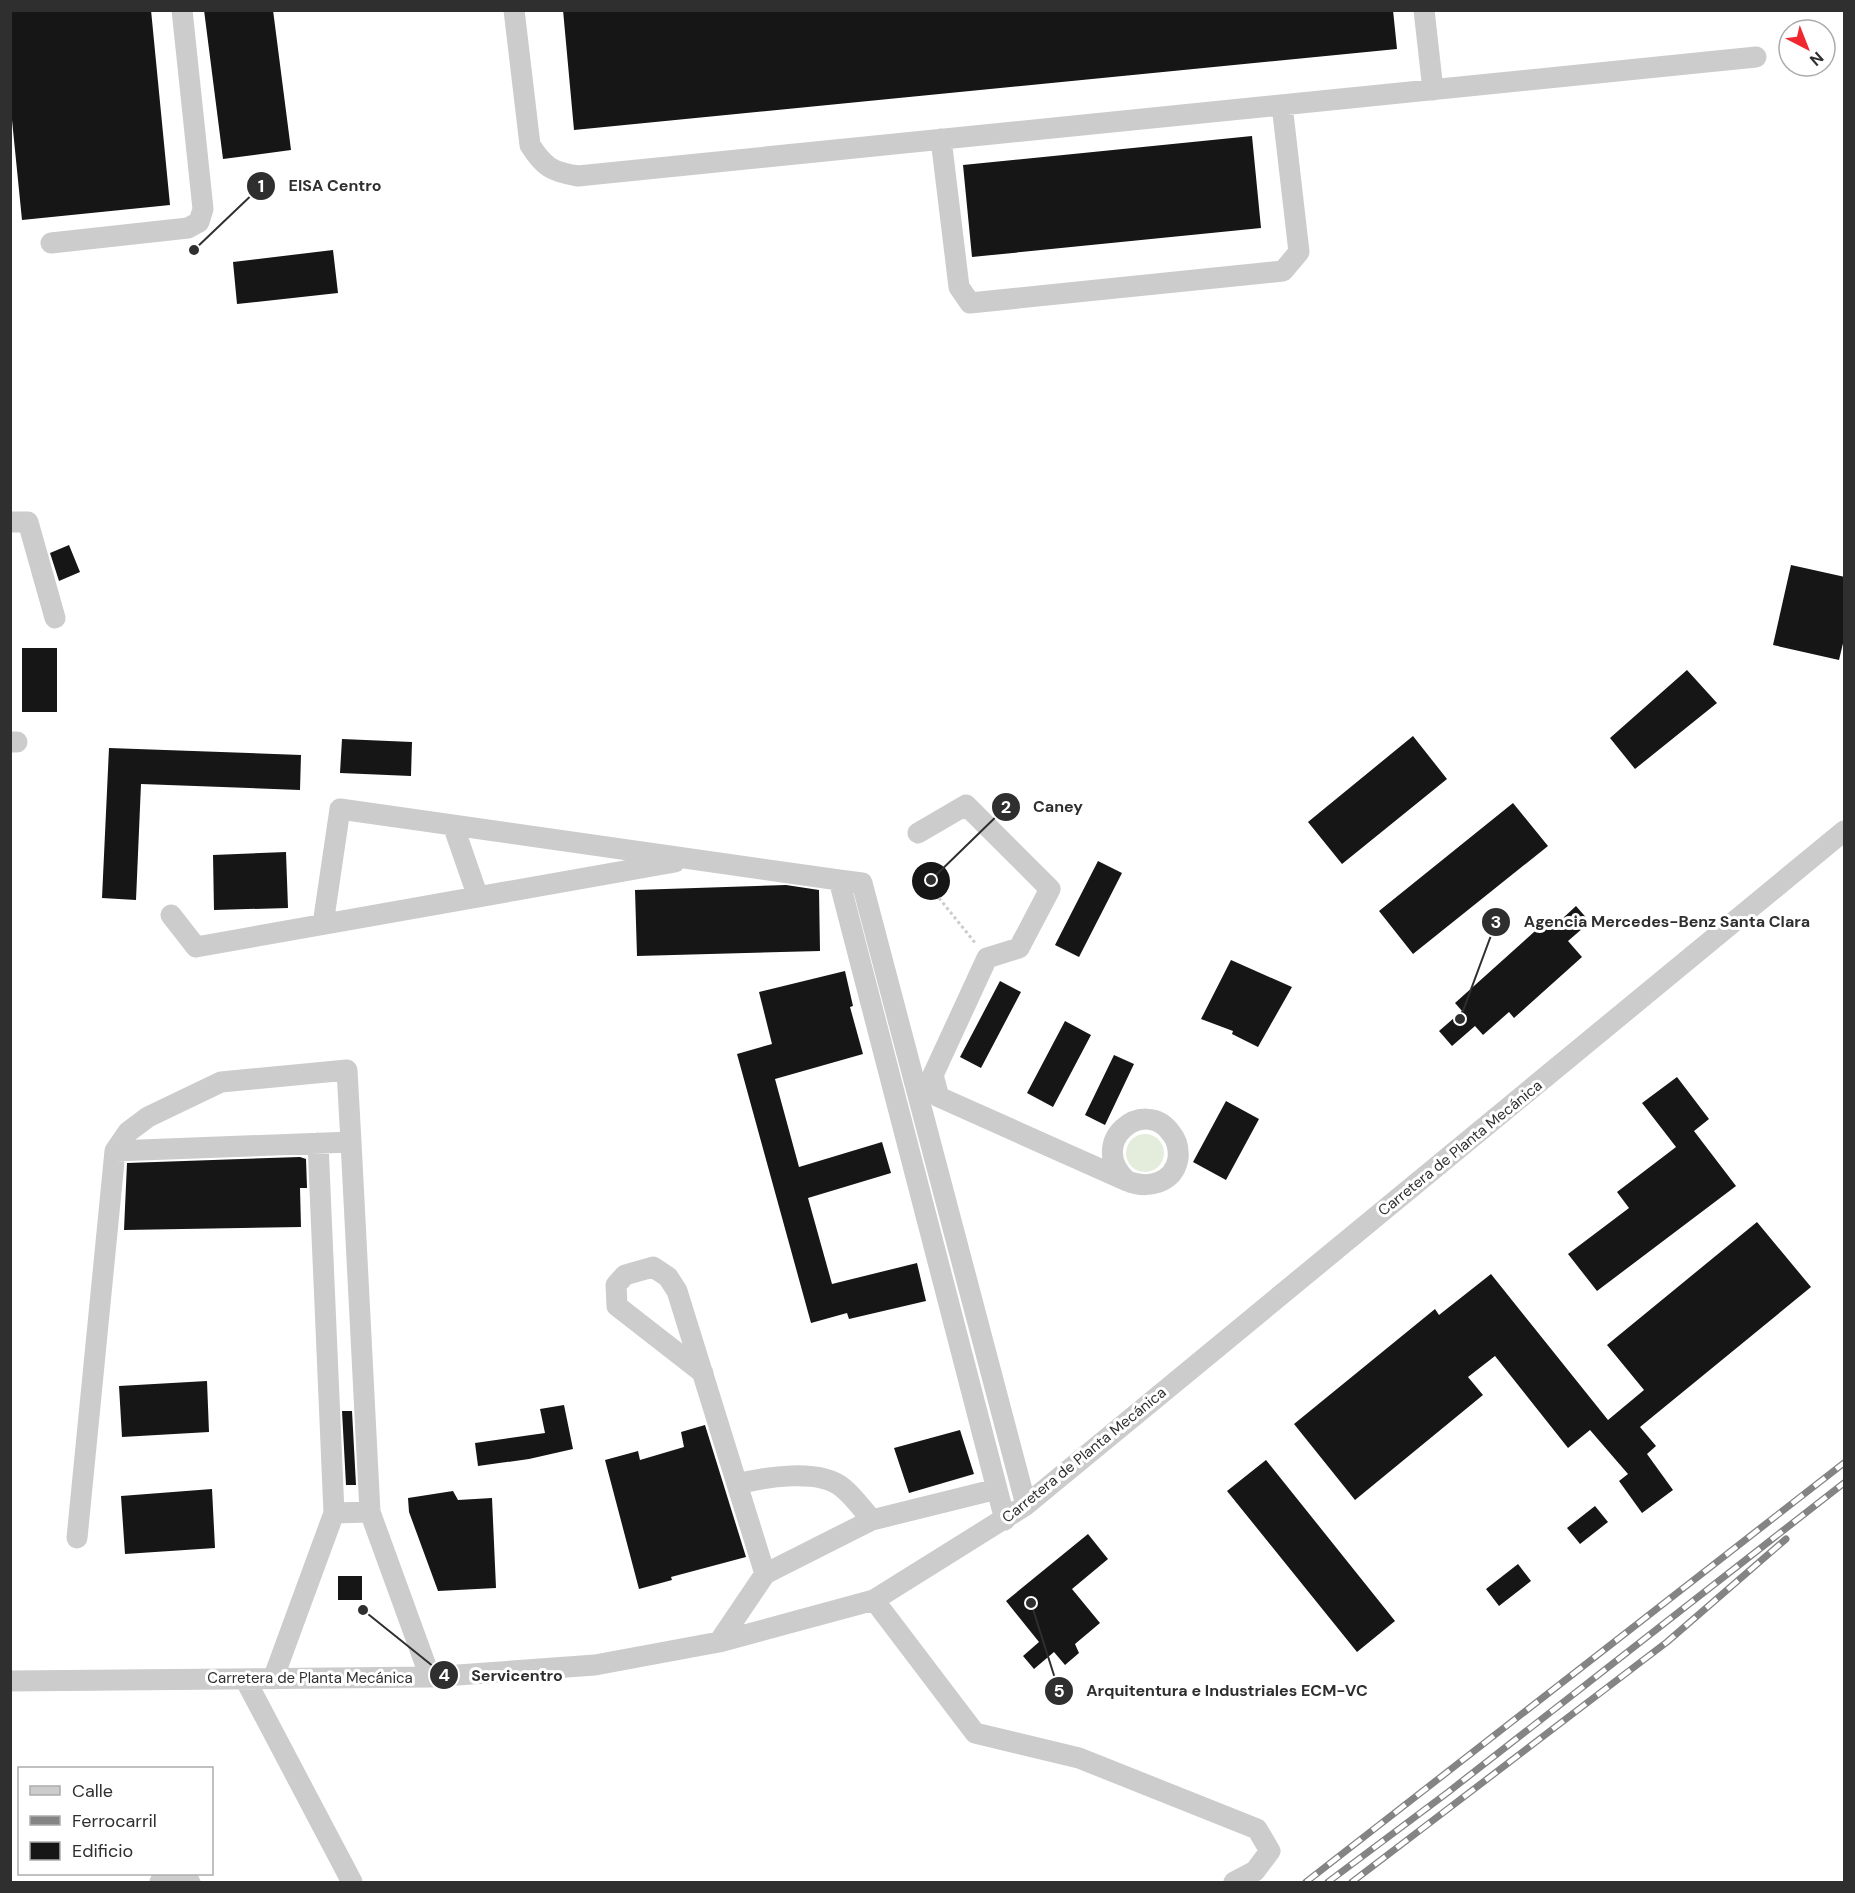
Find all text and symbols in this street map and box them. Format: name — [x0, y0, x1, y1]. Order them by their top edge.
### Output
north arrow — [1777, 18, 1837, 78]
text: N — [1805, 47, 1828, 70]
callout: EISA Centro — [246, 169, 393, 203]
text: 1 — [258, 174, 264, 198]
text: EISA Centro — [289, 175, 381, 196]
callout: Caney — [991, 790, 1095, 824]
text: 2 — [1001, 795, 1011, 819]
text: Caney — [1033, 796, 1083, 817]
callout: Agencia Mercedes-Benz Santa Clara — [1481, 905, 1822, 939]
text: 3 — [1491, 910, 1501, 934]
text: Agencia Mercedes-Benz Santa Clara — [1524, 911, 1810, 932]
street label: Carretera de Planta Mecánica — [1374, 1076, 1546, 1220]
street label: Carretera de Planta Mecánica — [998, 1383, 1170, 1527]
callout: Servicentro — [429, 1658, 575, 1692]
text: 4 — [438, 1663, 450, 1687]
text: Servicentro — [471, 1665, 563, 1686]
street label: Carretera de Planta Mecánica — [207, 1668, 413, 1688]
callout: Arquitentura e Industriales ECM-VC — [1044, 1674, 1380, 1708]
text: 5 — [1053, 1679, 1065, 1703]
text: Arquitentura e Industriales ECM-VC — [1086, 1680, 1368, 1701]
legend — [18, 1767, 213, 1875]
text: Calle — [72, 1779, 113, 1803]
text: Ferrocarril — [72, 1809, 157, 1833]
text: Edificio — [72, 1839, 133, 1863]

